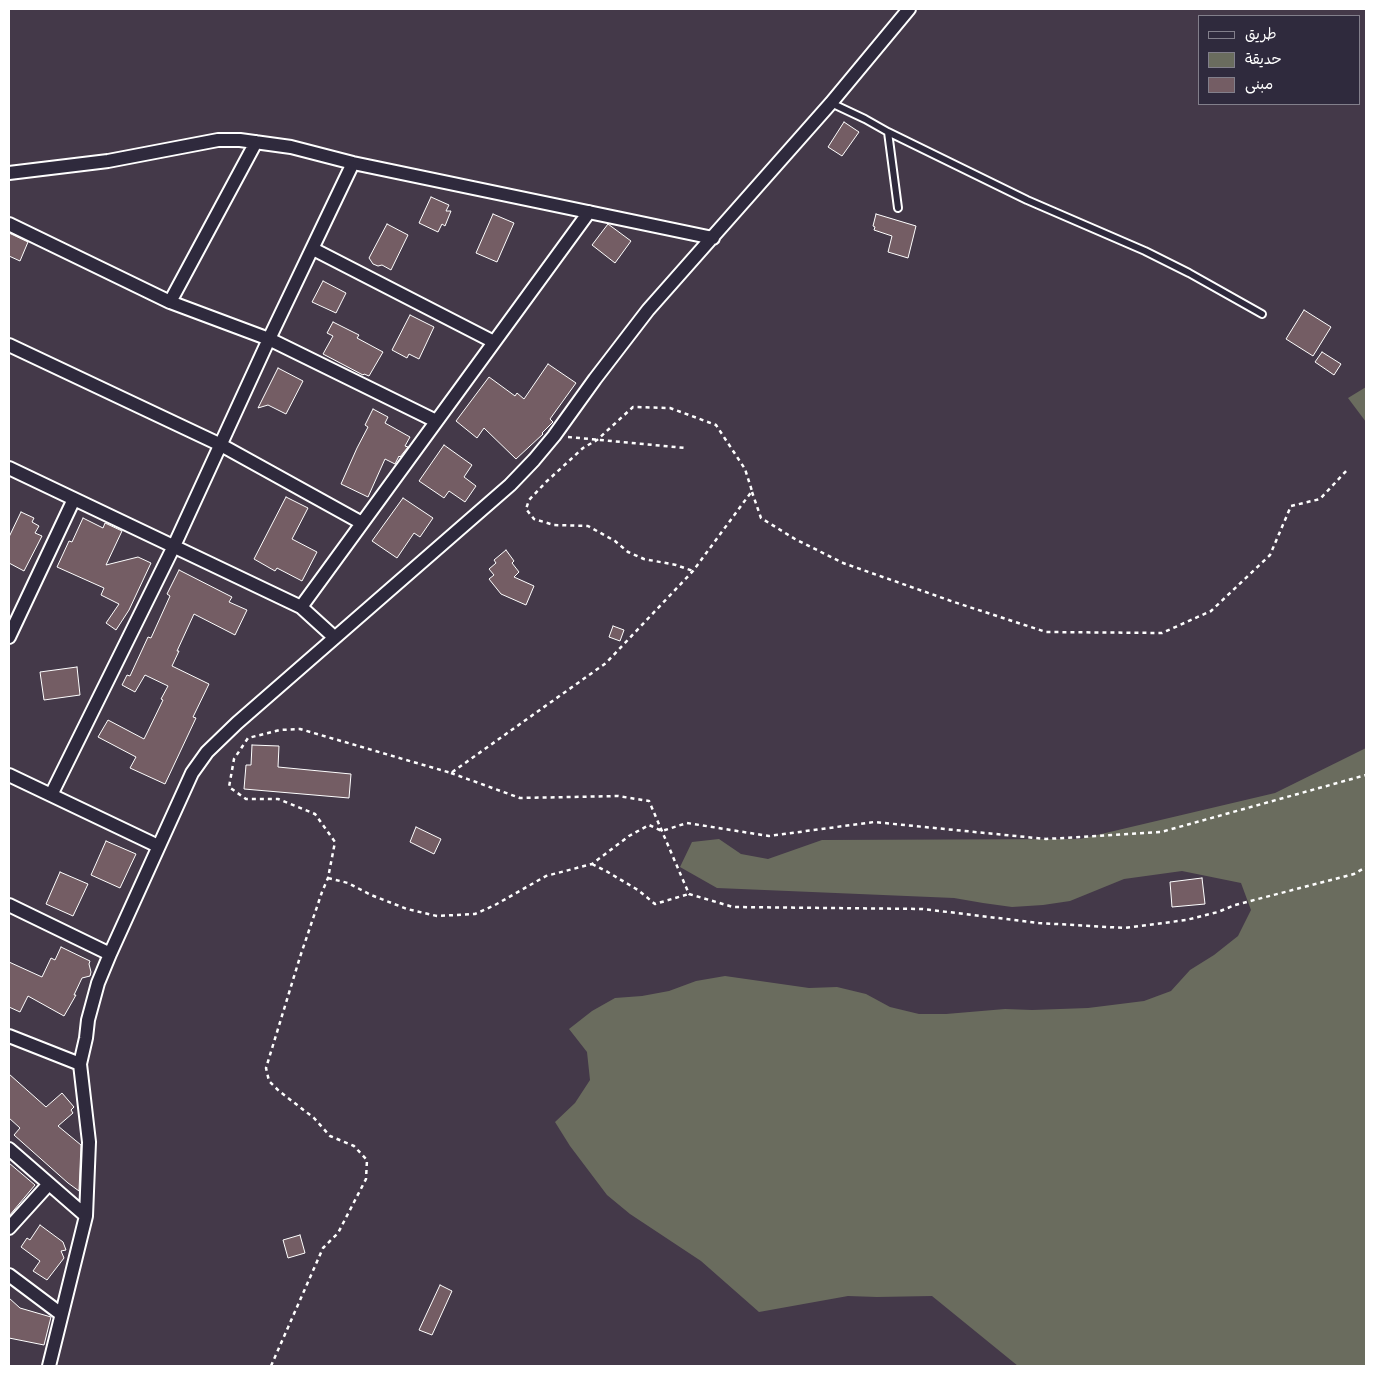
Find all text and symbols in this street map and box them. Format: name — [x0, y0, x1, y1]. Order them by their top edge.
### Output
legend — [1198, 15, 1360, 105]
text: طريق — [1245, 25, 1277, 45]
text: حديقة — [1245, 50, 1282, 70]
text: مبنى — [1245, 75, 1273, 95]

